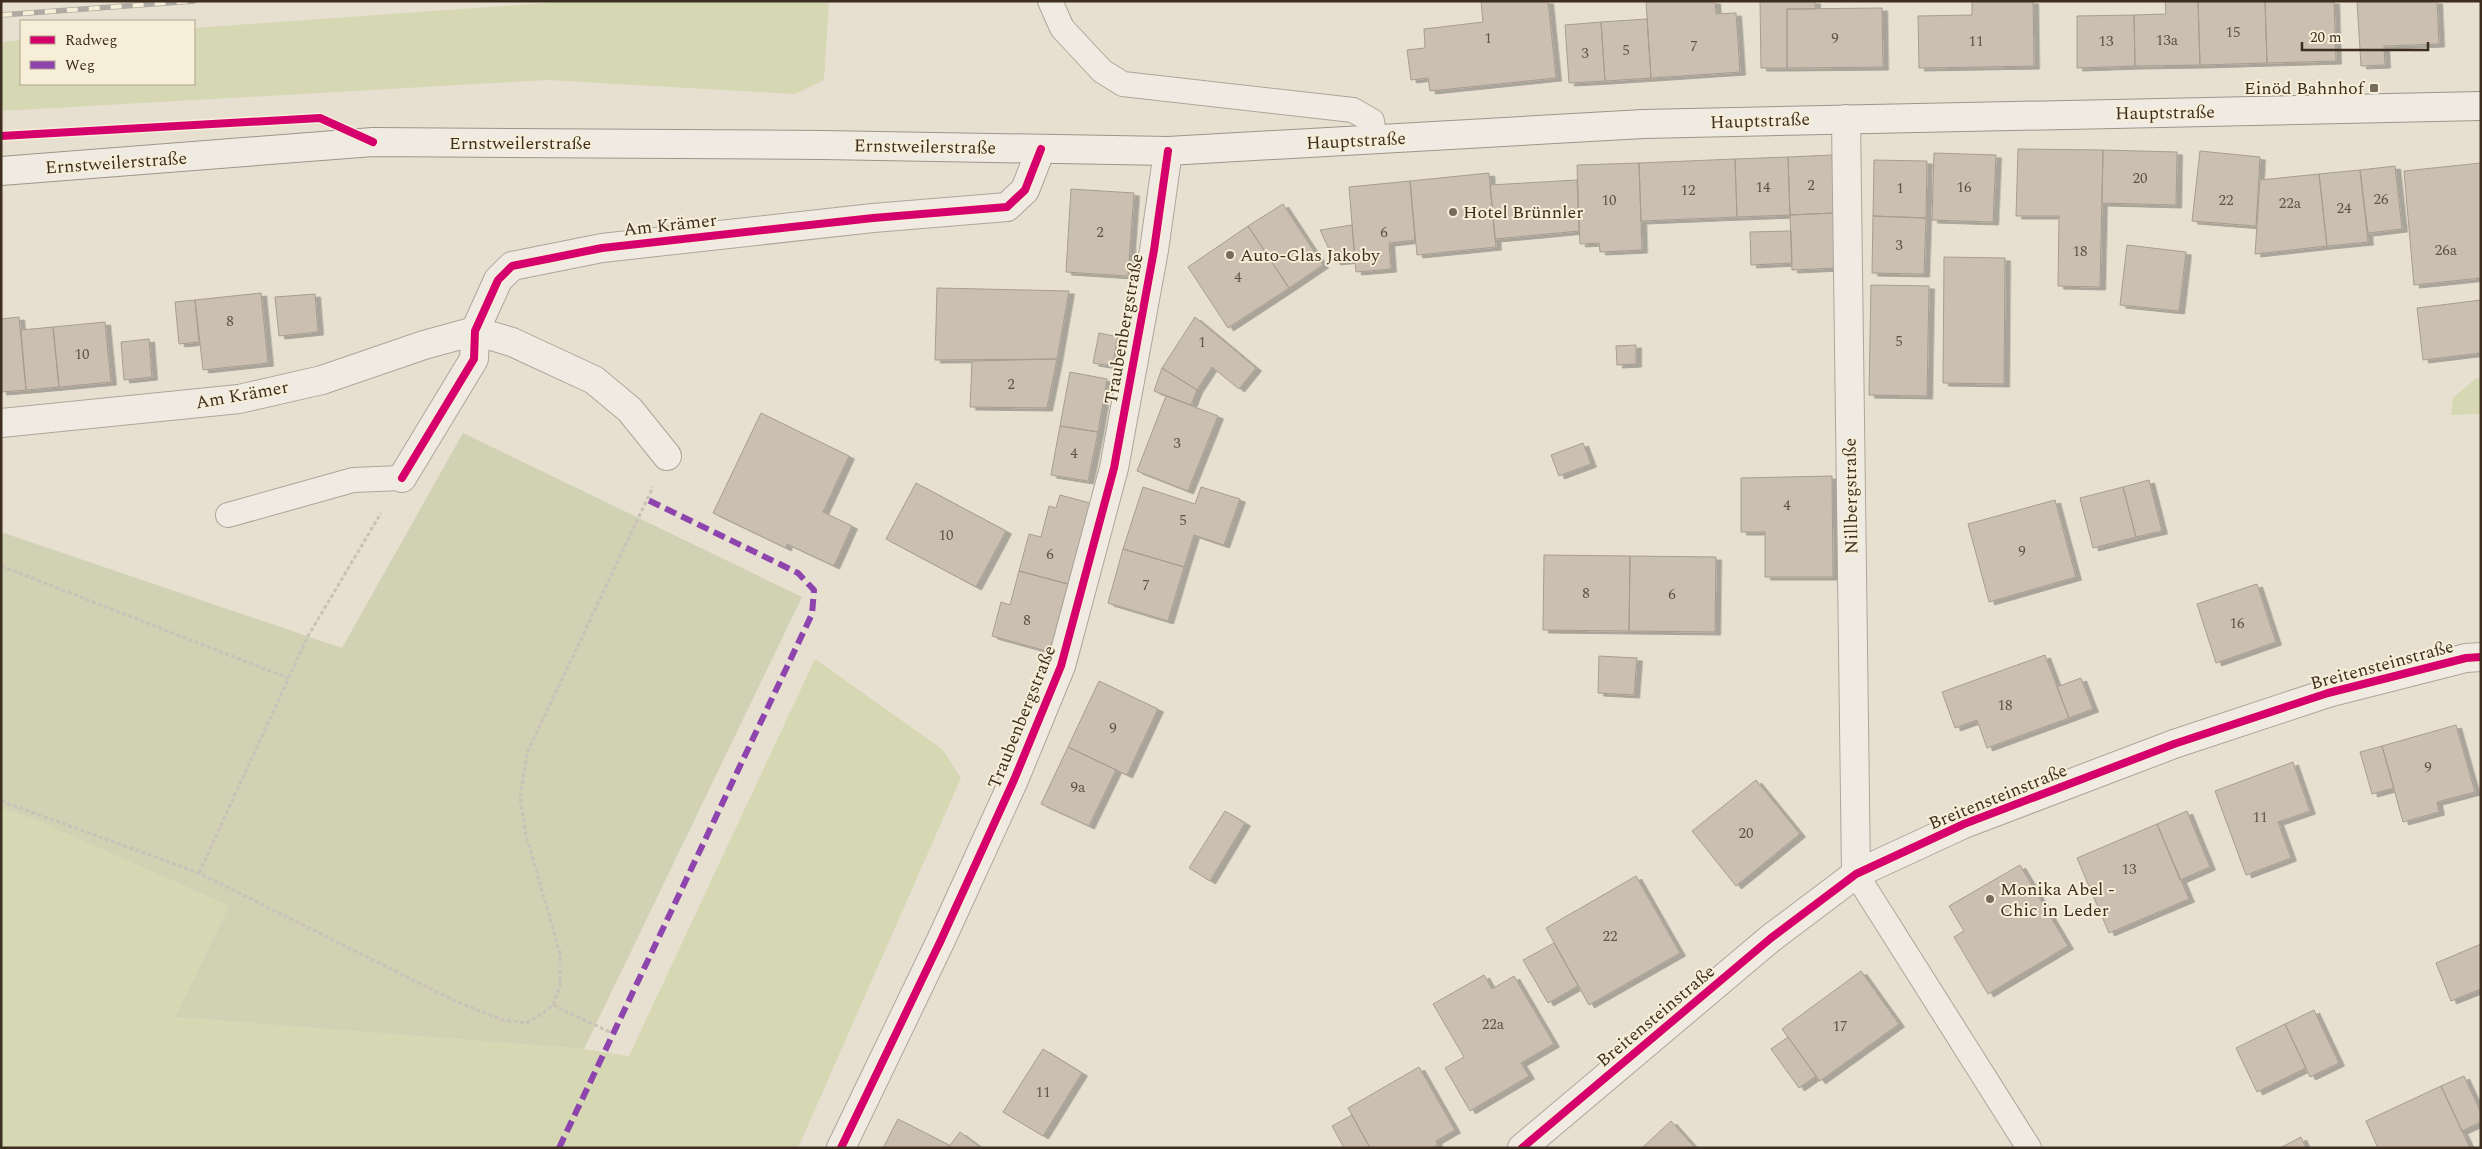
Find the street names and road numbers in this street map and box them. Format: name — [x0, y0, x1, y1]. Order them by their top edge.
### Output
street label: Hauptstraße — [2115, 99, 2215, 127]
street label: Hauptstraße — [1710, 106, 1810, 136]
street label: Hauptstraße — [1305, 125, 1407, 157]
street label: Ernstweilerstraße — [449, 130, 591, 157]
street label: Ernstweilerstraße — [854, 132, 996, 162]
street label: Ernstweilerstraße — [44, 145, 188, 181]
street label: Am Krämer — [622, 207, 718, 243]
street label: Traubenbergstraße — [1097, 252, 1151, 406]
street label: Am Krämer — [193, 374, 291, 416]
street label: Nillbergstraße — [1836, 438, 1866, 554]
street label: Breitensteinstraße — [2307, 633, 2457, 697]
street label: Traubenbergstraße — [981, 641, 1063, 793]
street label: Breitensteinstraße — [1925, 757, 2071, 837]
street label: Breitensteinstraße — [1591, 958, 1721, 1074]

